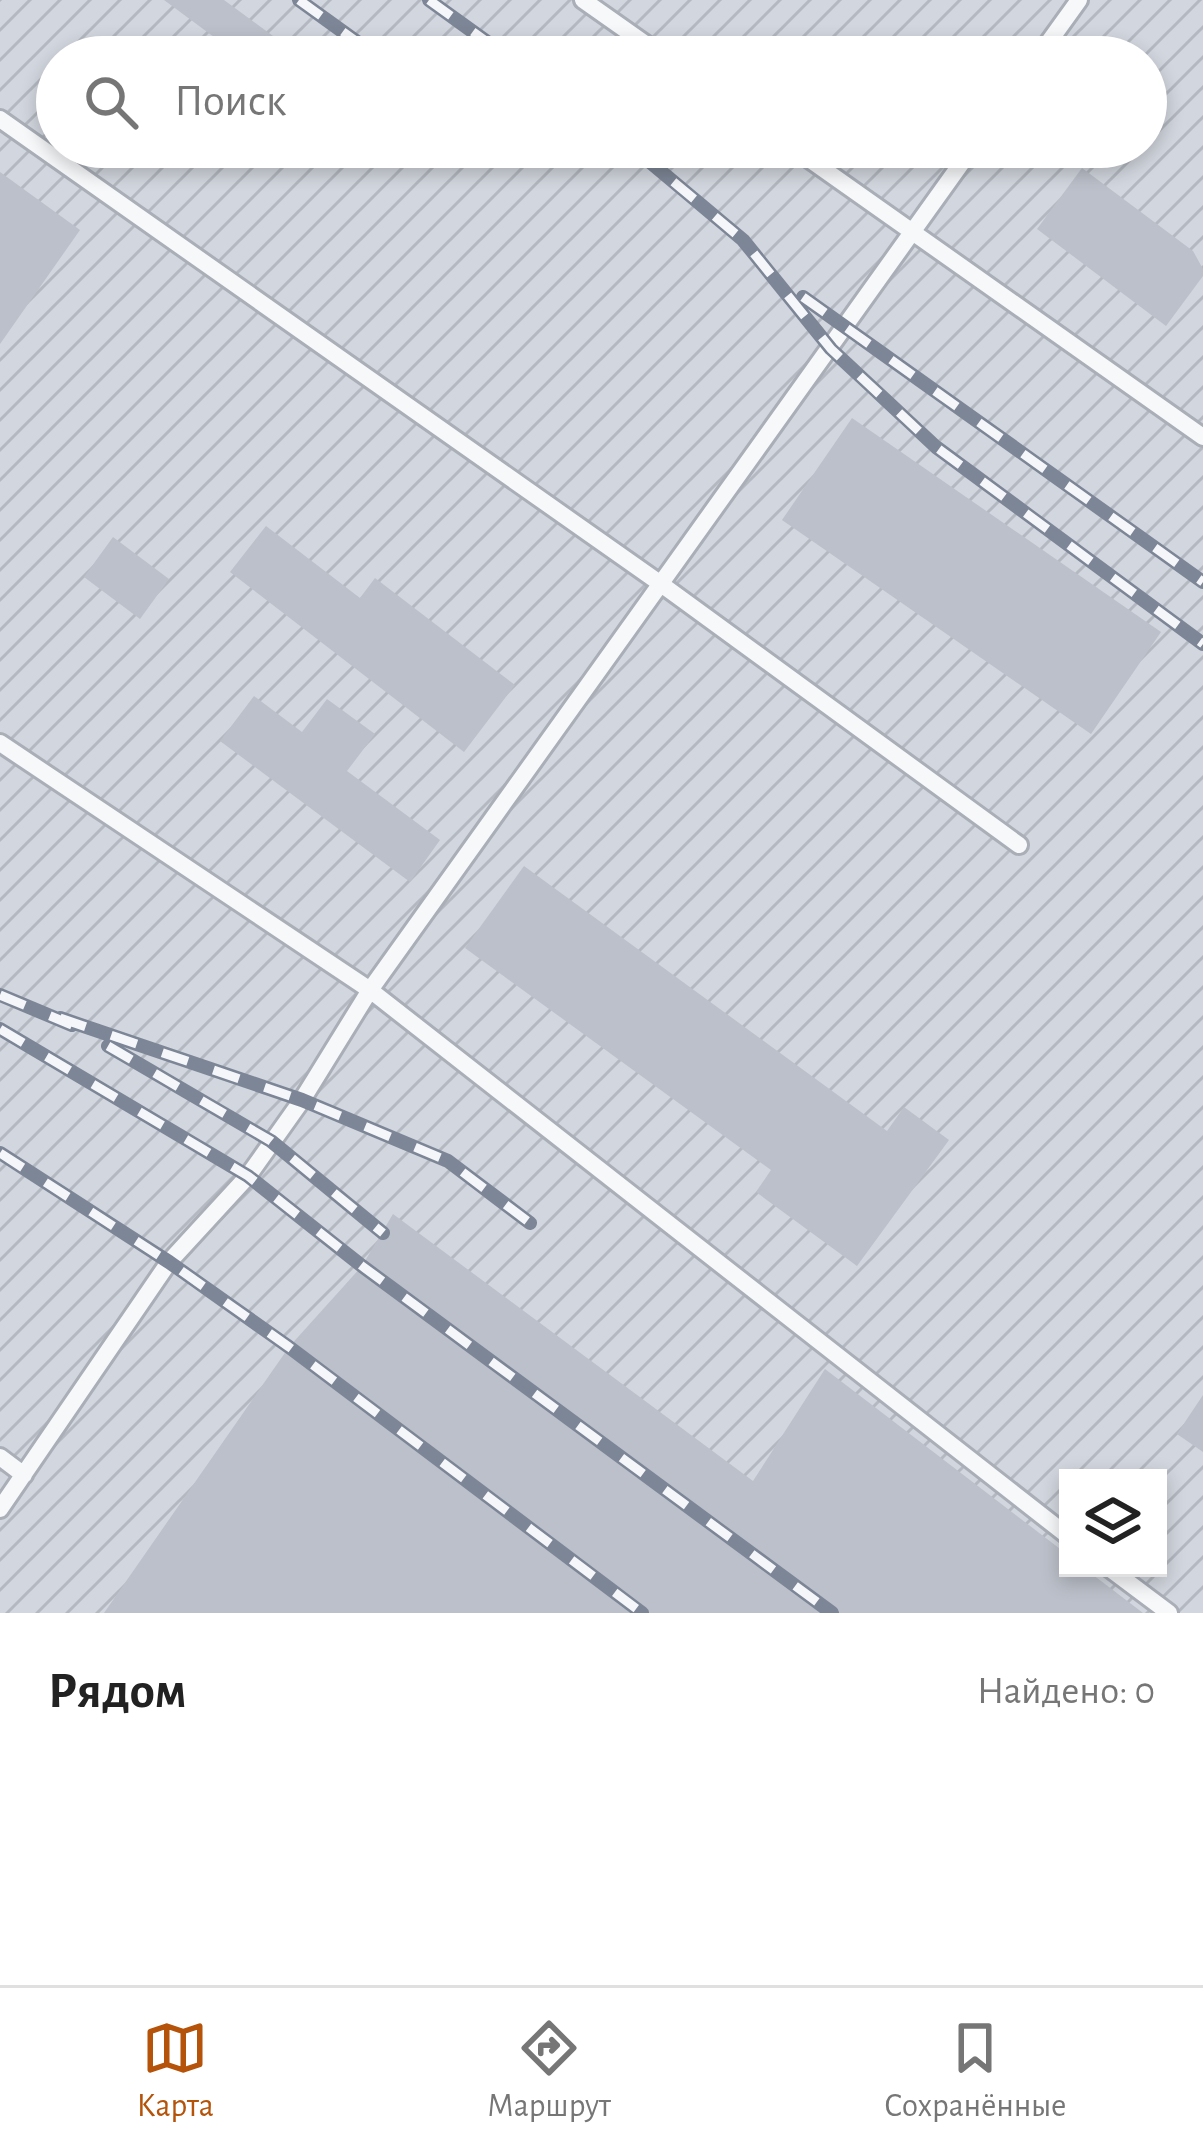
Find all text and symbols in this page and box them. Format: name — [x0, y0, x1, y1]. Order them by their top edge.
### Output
search box — [36, 36, 1167, 168]
icon: search — [78, 69, 144, 135]
text: Поиск — [174, 79, 286, 124]
map controls — [1059, 1469, 1167, 1577]
button: layers — [1059, 1469, 1167, 1577]
text: Рядом — [48, 1666, 187, 1717]
text: Найдено: 0 — [977, 1672, 1155, 1711]
tab: Карта — [137, 2015, 214, 2127]
tab: Маршрут — [487, 2015, 611, 2127]
tab: Сохранённые — [884, 2015, 1066, 2127]

